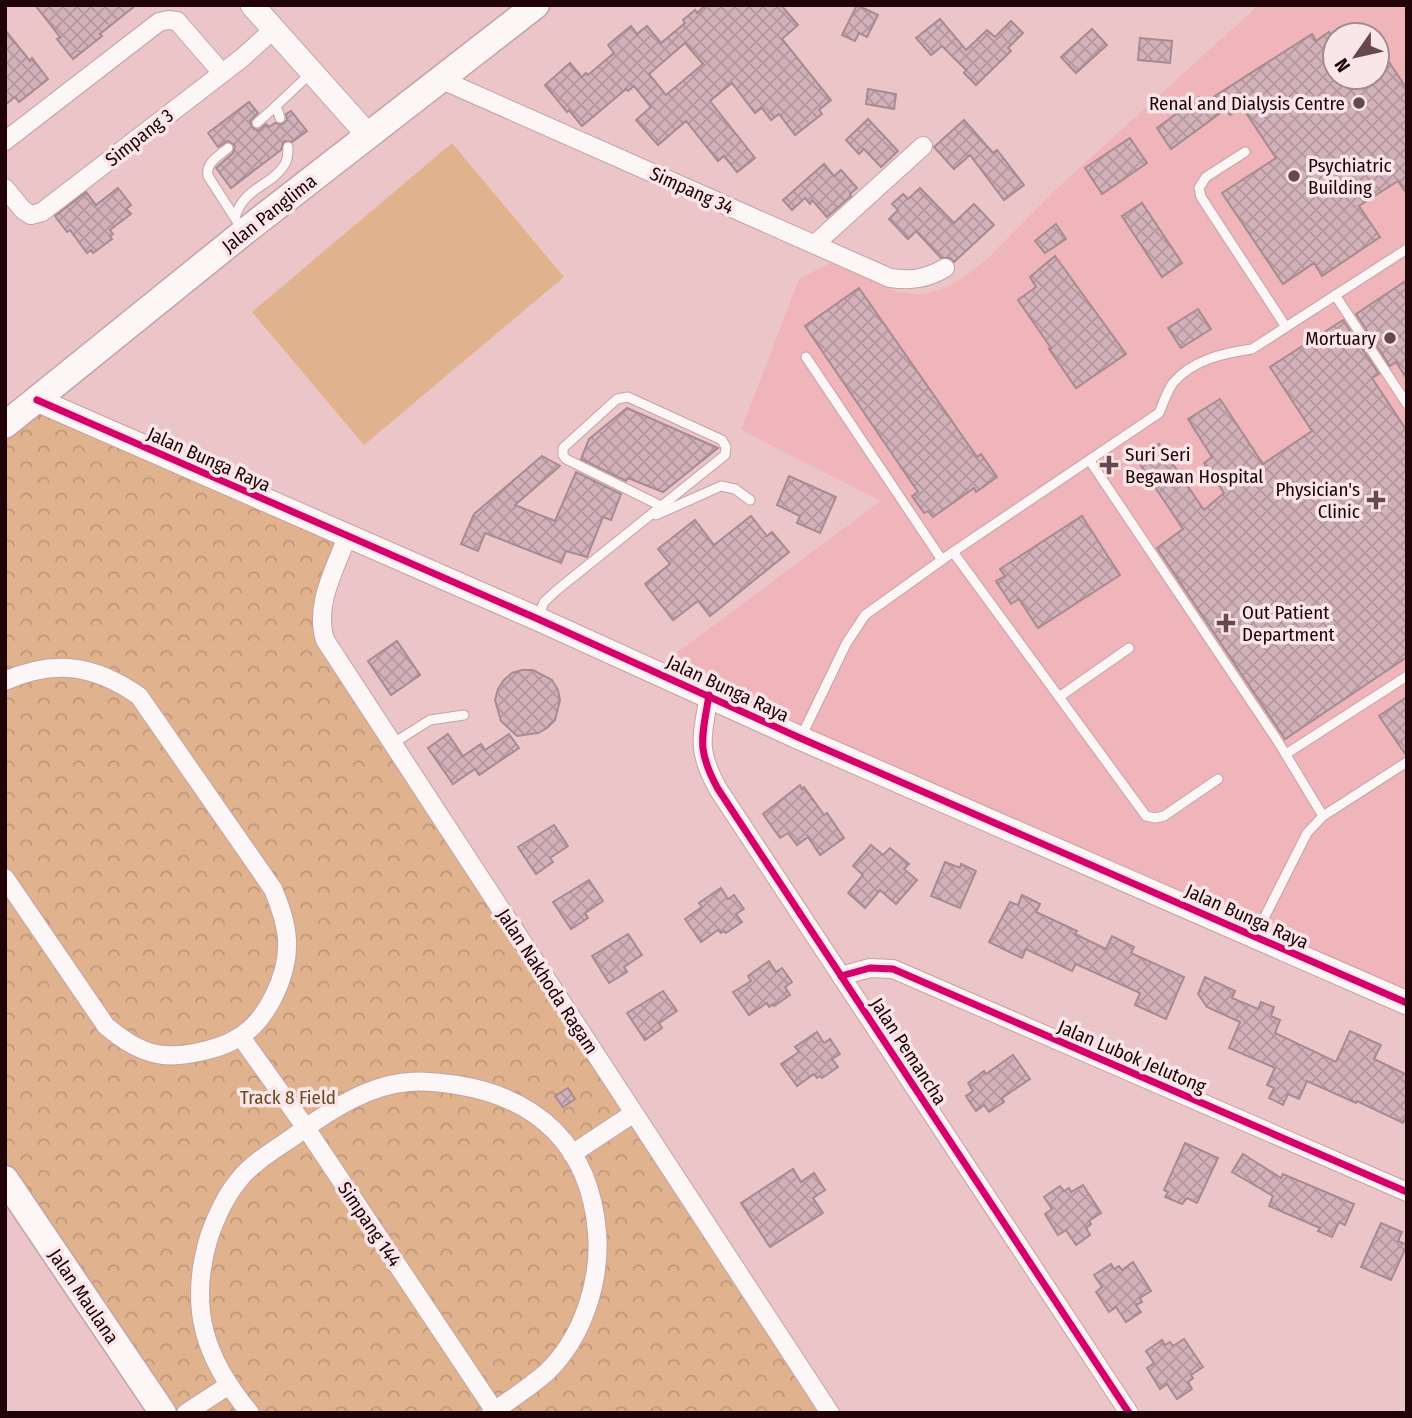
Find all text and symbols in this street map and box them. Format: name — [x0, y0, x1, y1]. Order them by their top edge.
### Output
north arrow — [1321, 21, 1391, 91]
text: N — [1330, 54, 1355, 76]
place label: Renal and Dialysis Centre — [1149, 92, 1345, 115]
marker: Renal and Dialysis Centre — [1351, 95, 1367, 111]
street label: Simpang 3 — [101, 104, 178, 171]
place label: Psychiatric Building — [1308, 154, 1392, 199]
street label: Simpang 34 — [646, 162, 737, 219]
marker: Psychiatric Building — [1286, 168, 1302, 184]
street label: Jalan Panglima — [217, 169, 321, 258]
place label: Mortuary — [1305, 327, 1377, 350]
marker: Mortuary — [1382, 330, 1398, 346]
street label: Jalan Bunga Raya — [144, 422, 274, 497]
place label: Suri Seri Begawan Hospital — [1125, 443, 1263, 488]
marker: Suri Seri Begawan Hospital — [1099, 455, 1119, 475]
place label: Physician's Clinic — [1276, 478, 1360, 523]
marker: Physician's Clinic — [1366, 490, 1386, 510]
place label: Out Patient Department — [1242, 601, 1336, 646]
marker: Out Patient Department — [1216, 613, 1236, 633]
street label: Jalan Bunga Raya — [663, 650, 793, 727]
street label: Jalan Bunga Raya — [1182, 879, 1312, 954]
street label: Jalan Nakhoda Ragam — [492, 904, 603, 1058]
street label: Jalan Pemancha — [865, 993, 952, 1109]
street label: Jalan Lubok Jelutong — [1054, 1015, 1209, 1098]
park label: Track 8 Field — [240, 1086, 336, 1109]
street label: Simpang 144 — [333, 1178, 406, 1271]
street label: Jalan Maulana — [43, 1245, 124, 1348]

